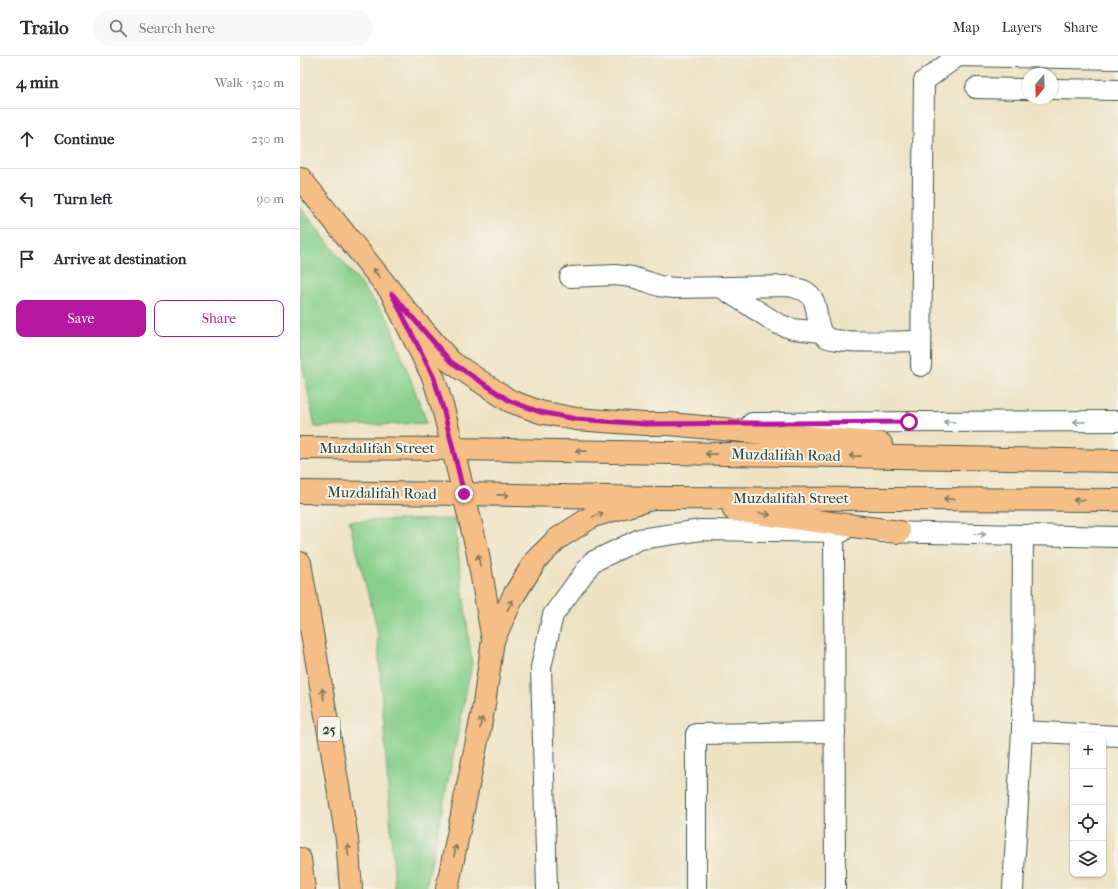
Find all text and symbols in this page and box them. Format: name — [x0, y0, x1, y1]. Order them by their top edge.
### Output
search box — [93, 10, 373, 46]
text: Trailo — [20, 17, 69, 39]
icon: search — [107, 17, 129, 39]
text: Search here — [139, 19, 215, 37]
text: Map — [953, 19, 980, 36]
text: Layers — [1002, 19, 1042, 36]
text: Share — [1064, 19, 1098, 36]
north arrow — [1022, 68, 1058, 104]
text: 4 min — [16, 72, 59, 92]
text: Walk · 320 m — [215, 75, 284, 90]
icon: ahead — [16, 128, 38, 150]
text: Continue — [54, 130, 114, 148]
text: 230 m — [251, 131, 284, 146]
icon: left — [16, 188, 38, 210]
text: Turn left — [54, 190, 112, 208]
text: 90 m — [256, 191, 284, 206]
icon: arrive — [16, 248, 38, 270]
text: Arrive at destination — [54, 250, 186, 268]
one-way arrow — [371, 268, 380, 278]
button: Save — [16, 300, 146, 337]
button: Share — [154, 300, 284, 337]
route start — [900, 413, 918, 431]
one-way arrow — [943, 418, 956, 426]
one-way arrow — [1073, 418, 1086, 425]
street label: Muzdalifah Street — [319, 439, 435, 457]
street label: Muzdalifah Road — [731, 445, 842, 465]
one-way arrow — [575, 447, 588, 455]
one-way arrow — [705, 450, 718, 457]
one-way arrow — [849, 453, 862, 460]
street label: Muzdalifah Road — [327, 483, 438, 503]
route end — [455, 485, 473, 503]
street label: Muzdalifah Street — [733, 489, 849, 507]
one-way arrow — [496, 491, 509, 499]
one-way arrow — [943, 495, 956, 503]
one-way arrow — [1073, 496, 1086, 504]
one-way arrow — [758, 510, 771, 518]
one-way arrow — [592, 511, 605, 518]
one-way arrow — [973, 531, 986, 538]
one-way arrow — [475, 554, 483, 567]
one-way arrow — [507, 599, 514, 611]
one-way arrow — [319, 688, 327, 701]
road number: 25 — [318, 717, 340, 741]
one-way arrow — [477, 717, 485, 730]
map controls — [1070, 733, 1106, 877]
button: + — [1070, 733, 1106, 769]
button: − — [1070, 769, 1106, 805]
button: locate — [1070, 805, 1106, 841]
button: layers — [1070, 841, 1106, 877]
one-way arrow — [344, 844, 351, 857]
one-way arrow — [451, 845, 459, 858]

